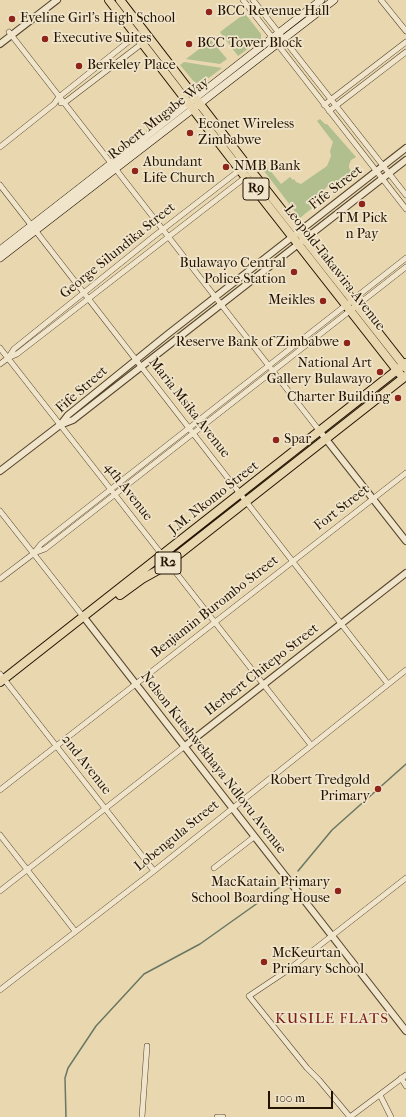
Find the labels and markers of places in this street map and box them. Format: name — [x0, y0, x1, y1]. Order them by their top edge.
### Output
place label: BCC Revenue Hall — [217, 4, 329, 20]
marker: BCC Revenue Hall — [204, 7, 214, 17]
place label: Eveline Girl's High School — [20, 11, 175, 27]
marker: Eveline Girl's High School — [7, 14, 17, 24]
place label: Executive Suites — [53, 31, 151, 47]
marker: Executive Suites — [40, 34, 50, 44]
place label: BCC Tower Block — [197, 36, 302, 52]
marker: BCC Tower Block — [184, 39, 194, 49]
place label: Berkeley Place — [87, 58, 176, 74]
marker: Berkeley Place — [74, 61, 84, 71]
place label: Econet Wireless Zimbabwe — [198, 117, 294, 150]
marker: Econet Wireless Zimbabwe — [185, 128, 195, 138]
place label: Abundant Life Church — [143, 155, 215, 188]
place label: NMB Bank — [234, 159, 300, 175]
marker: NMB Bank — [221, 162, 231, 172]
marker: Abundant Life Church — [130, 166, 140, 176]
marker: TM Pick n Pay — [357, 199, 367, 209]
place label: TM Pick n Pay — [336, 211, 388, 244]
place label: Bulawayo Central Police Station — [179, 256, 286, 288]
marker: Bulawayo Central Police Station — [289, 267, 299, 277]
place label: Meikles — [268, 293, 315, 309]
marker: Meikles — [318, 296, 328, 306]
place label: Reserve Bank of Zimbabwe — [176, 335, 339, 351]
marker: Reserve Bank of Zimbabwe — [342, 338, 352, 348]
place label: National Art Gallery Bulawayo — [267, 356, 372, 388]
marker: National Art Gallery Bulawayo — [375, 367, 385, 377]
place label: Charter Building — [287, 390, 390, 406]
marker: Charter Building — [393, 393, 403, 403]
place label: Spar — [284, 432, 311, 448]
marker: Spar — [271, 435, 281, 445]
place label: Robert Tredgold Primary — [270, 773, 370, 806]
marker: Robert Tredgold Primary — [373, 784, 383, 794]
place label: MacKatain Primary School Boarding House — [191, 875, 330, 908]
marker: MacKatain Primary School Boarding House — [333, 886, 343, 896]
place label: McKeurtan Primary School — [272, 946, 364, 978]
marker: McKeurtan Primary School — [259, 957, 269, 967]

